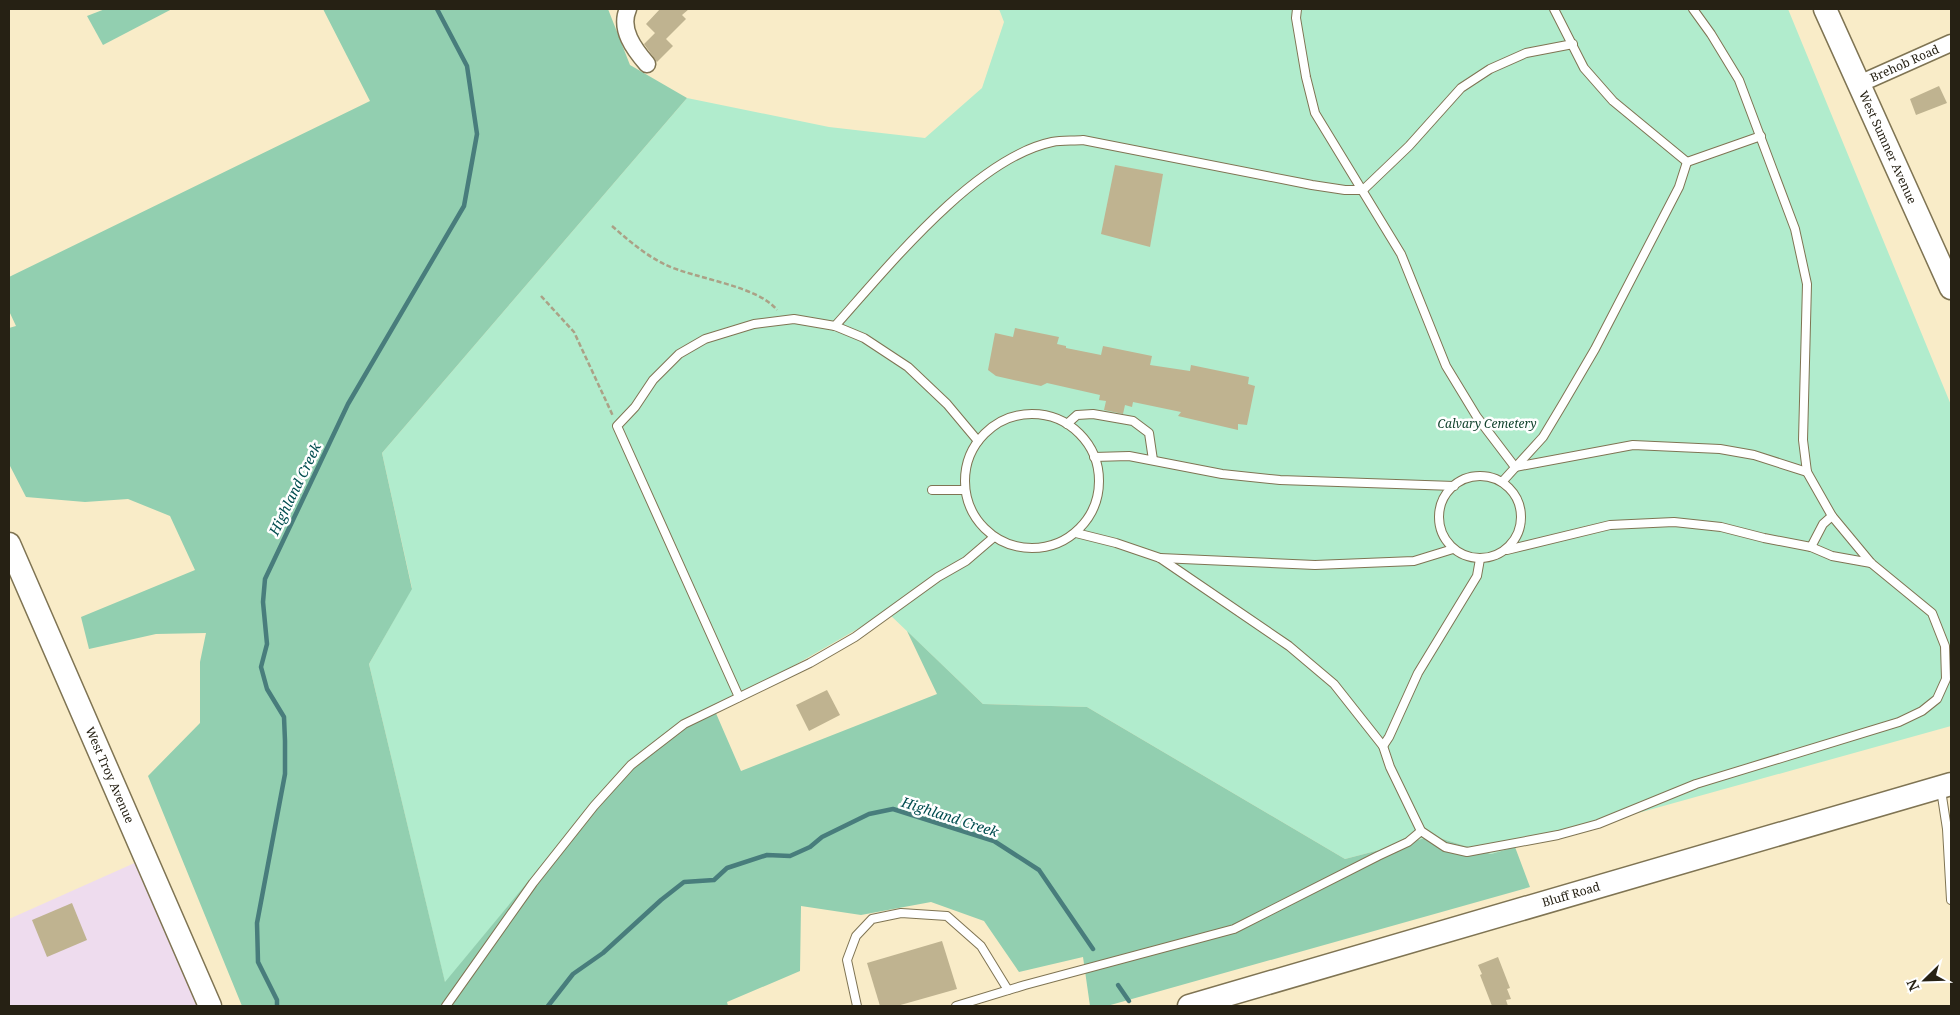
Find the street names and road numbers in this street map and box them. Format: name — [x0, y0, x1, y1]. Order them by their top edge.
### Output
street label: Brehob Road — [1867, 40, 1942, 86]
street label: West Sumner Avenue — [1855, 88, 1921, 207]
street label: West Troy Avenue — [82, 724, 138, 826]
street label: Bluff Road — [1540, 877, 1603, 911]

